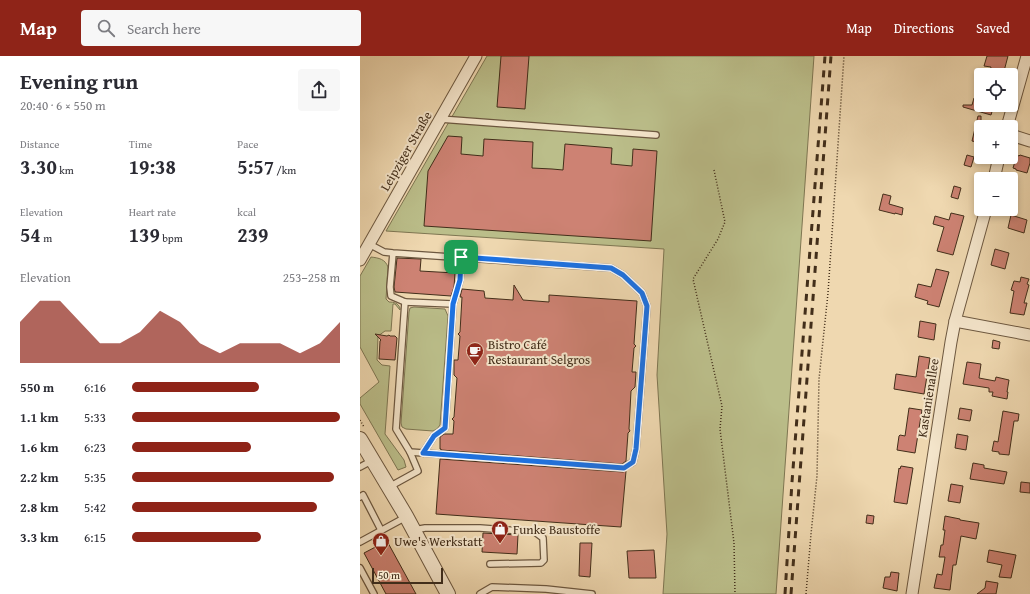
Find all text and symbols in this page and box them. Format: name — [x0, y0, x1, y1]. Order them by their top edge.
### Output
search box — [81, 10, 361, 46]
text: Map — [20, 14, 57, 42]
icon: search — [95, 17, 117, 39]
text: Search here — [127, 18, 201, 39]
text: Map — [846, 18, 872, 38]
text: Directions — [894, 18, 954, 38]
text: Saved — [976, 18, 1010, 38]
text: Evening run — [20, 65, 138, 97]
map controls — [974, 68, 1018, 216]
button: locate — [974, 68, 1018, 112]
button: share — [298, 69, 340, 111]
text: 20:40 · 6 × 550 m — [20, 96, 106, 115]
street label: Leipziger Straße — [375, 108, 437, 194]
button: + — [974, 120, 1018, 164]
text: Distance — [20, 136, 59, 152]
text: Time — [129, 136, 152, 152]
text: Pace — [237, 136, 258, 152]
text: 3.30 — [20, 152, 57, 181]
text: 19:38 — [129, 152, 176, 181]
text: 5:57 — [237, 152, 274, 181]
text: km — [57, 162, 74, 178]
text: /km — [274, 162, 296, 178]
button: − — [974, 172, 1018, 216]
text: Elevation — [20, 204, 63, 220]
text: Heart rate — [129, 204, 176, 220]
text: kcal — [237, 204, 256, 220]
text: 54 — [20, 220, 41, 249]
text: 139 — [129, 220, 160, 249]
text: 239 — [237, 220, 268, 249]
text: m — [41, 230, 52, 246]
text: bpm — [160, 230, 183, 246]
pin — [444, 240, 478, 274]
icon: arrive — [450, 246, 472, 268]
text: Elevation — [20, 268, 71, 287]
text: 253–258 m — [283, 268, 340, 287]
place label: Bistro Café Restaurant Selgros — [488, 335, 590, 369]
cafe icon: Bistro Café Restaurant Selgros — [465, 341, 485, 366]
street label: Kastanienallee — [912, 357, 944, 439]
text: 550 m — [20, 378, 54, 397]
text: 6:16 — [84, 378, 106, 397]
text: 1.1 km — [20, 408, 59, 427]
text: 5:33 — [84, 408, 106, 427]
text: 1.6 km — [20, 438, 59, 457]
text: 6:23 — [84, 438, 106, 457]
text: 2.2 km — [20, 468, 59, 487]
text: 5:35 — [84, 468, 106, 487]
text: 2.8 km — [20, 498, 59, 517]
text: 5:42 — [84, 498, 106, 517]
shop icon: Funke Baustoffe — [490, 519, 510, 544]
place label: Funke Baustoffe — [513, 520, 600, 539]
text: 3.3 km — [20, 528, 59, 547]
text: 6:15 — [84, 528, 106, 547]
shop icon: Uwe's Werkstatt — [371, 531, 391, 556]
place label: Uwe's Werkstatt — [394, 532, 483, 551]
scale bar — [372, 566, 443, 585]
text: 50 m — [378, 567, 400, 583]

